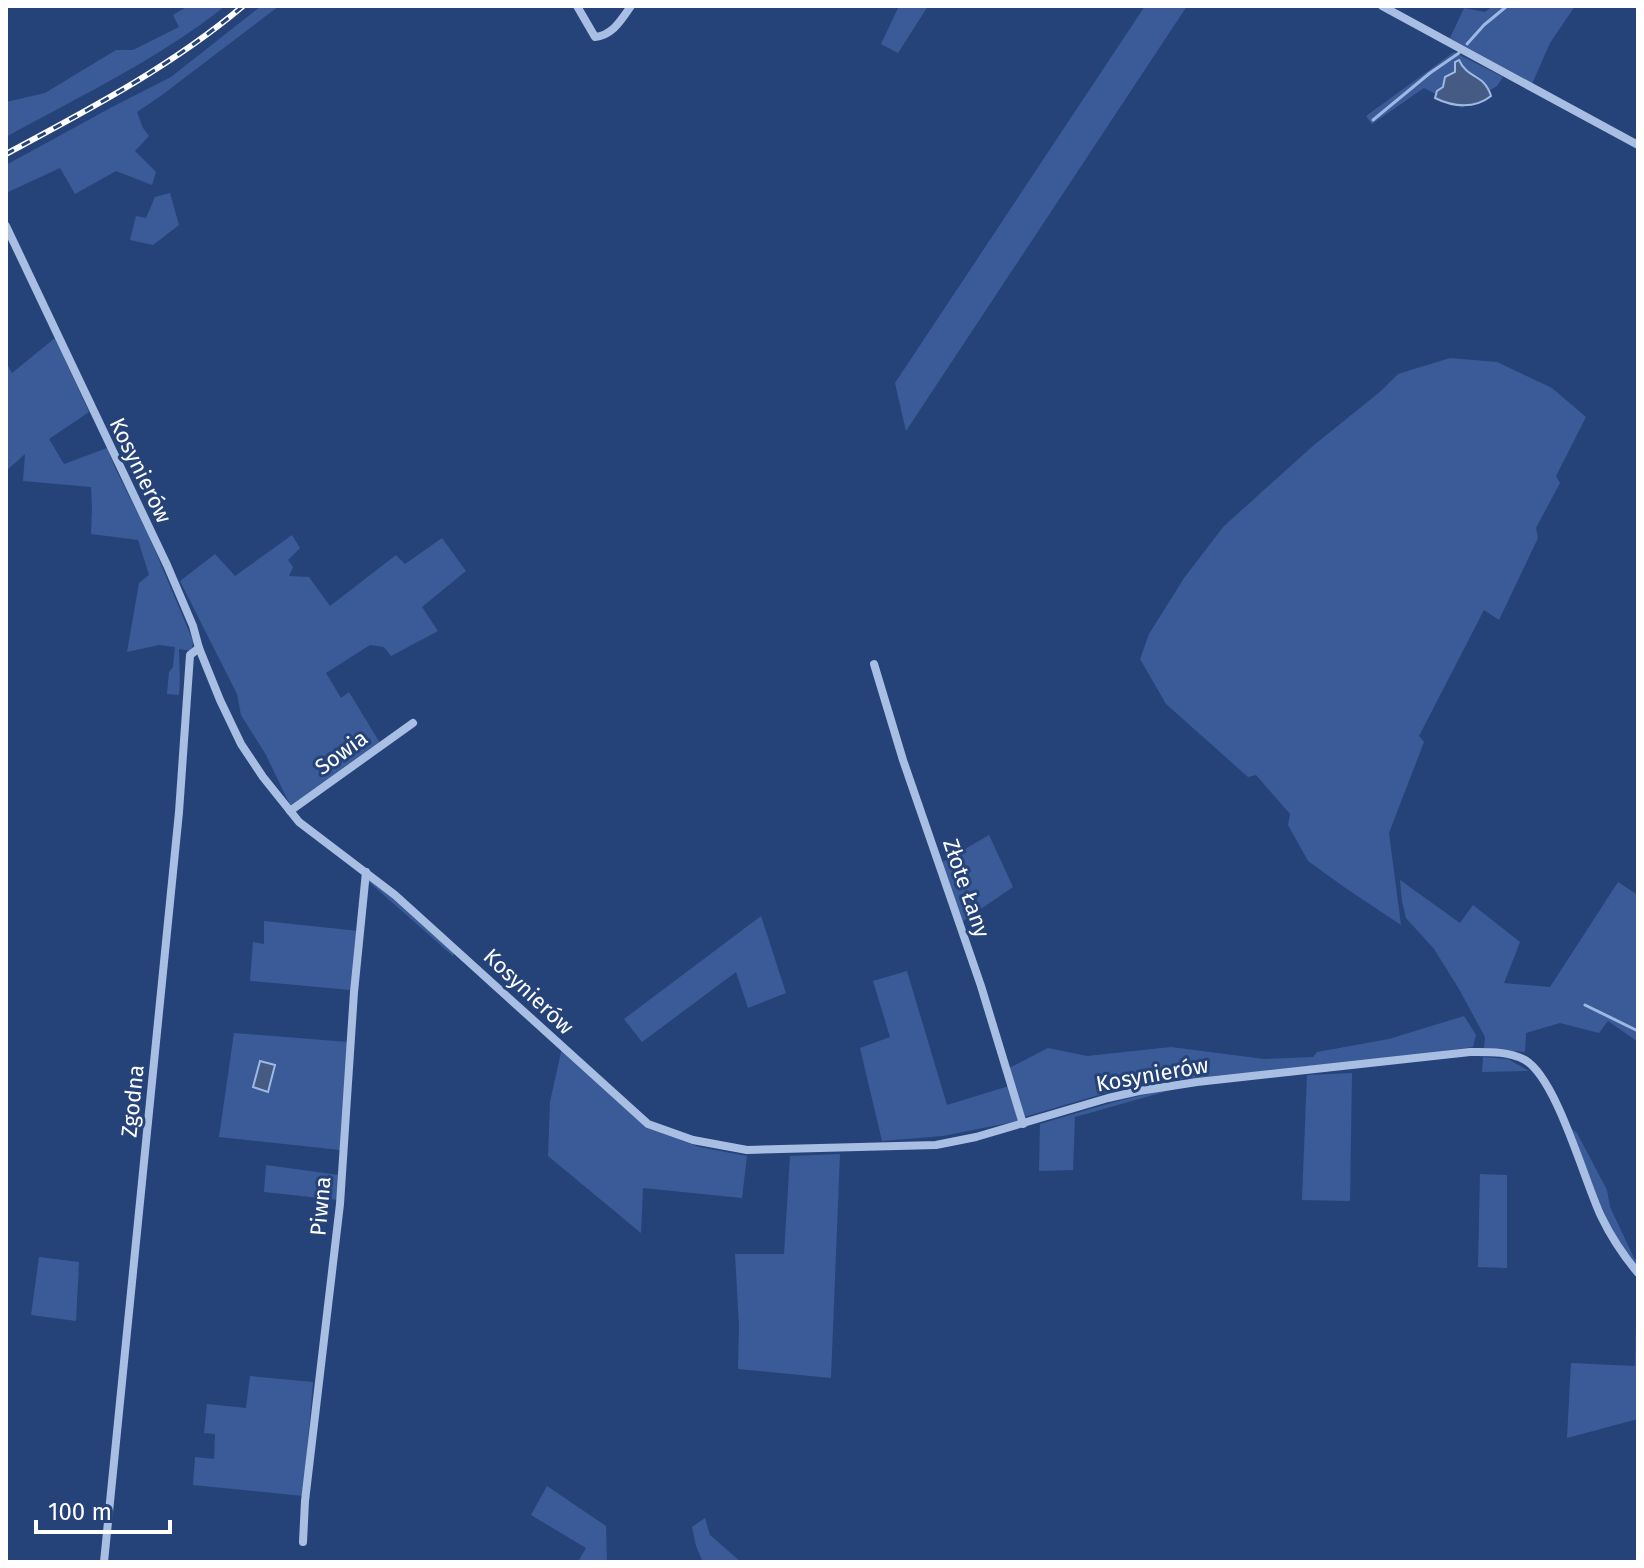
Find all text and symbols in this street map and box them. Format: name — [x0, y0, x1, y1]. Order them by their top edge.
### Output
street label: Kosynierów — [103, 413, 178, 527]
street label: Sowia — [310, 724, 373, 781]
street label: Złote Łany — [937, 835, 996, 941]
street label: Kosynierów — [478, 943, 580, 1040]
street label: Kosynierów — [1094, 1051, 1211, 1098]
street label: Zgodna — [115, 1063, 150, 1139]
street label: Piwna — [304, 1175, 337, 1237]
scale bar — [36, 1484, 170, 1534]
text: 100 m — [48, 1498, 112, 1526]

